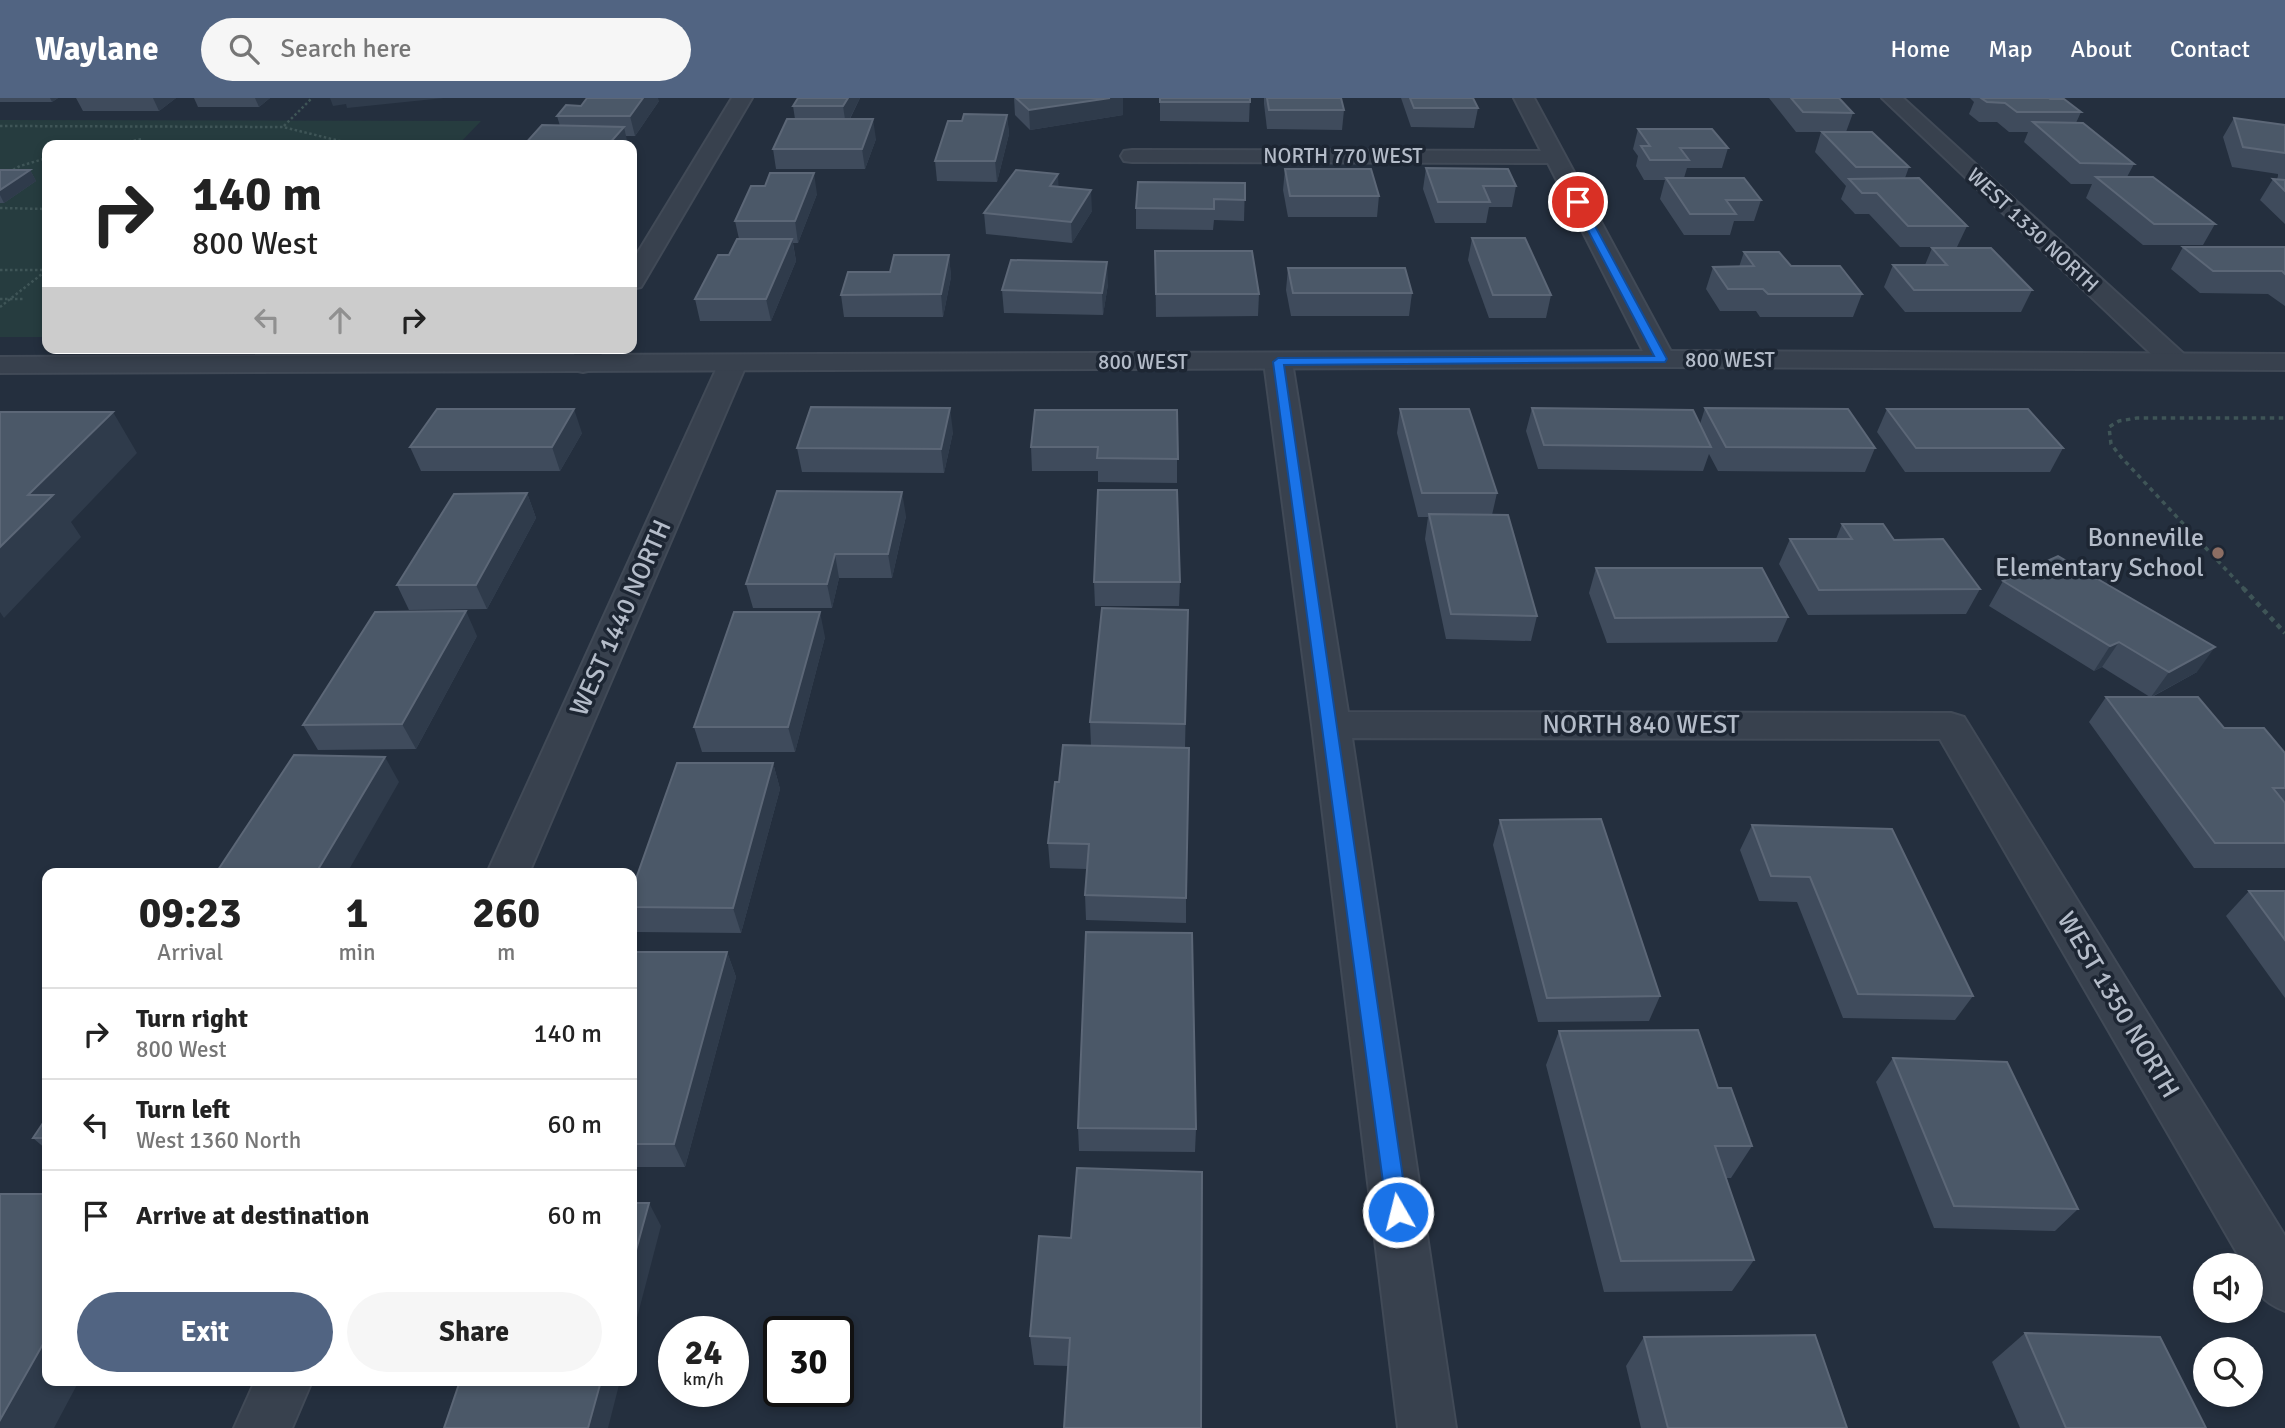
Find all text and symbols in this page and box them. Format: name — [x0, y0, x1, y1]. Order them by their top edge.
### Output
search box — [201, 18, 691, 81]
text: Waylane — [35, 29, 159, 70]
icon: search — [225, 30, 263, 68]
text: Search here — [281, 33, 412, 65]
text: Home — [1890, 34, 1950, 64]
text: Map — [1988, 34, 2033, 64]
text: About — [2071, 34, 2132, 64]
text: Contact — [2170, 34, 2250, 64]
street label: NORTH 770 WEST — [1263, 143, 1423, 169]
street label: WEST 1330 NORTH — [1962, 162, 2104, 298]
text: 140 m — [192, 164, 322, 224]
icon: right — [77, 168, 168, 259]
pin — [1548, 172, 1608, 232]
icon: arrive — [1559, 183, 1597, 221]
text: 800 West — [192, 224, 318, 263]
icon: left — [248, 301, 286, 339]
icon: ahead — [321, 301, 359, 339]
icon: right — [394, 301, 432, 339]
street label: 800 WEST — [1685, 347, 1776, 373]
street label: 800 WEST — [1098, 349, 1189, 375]
street label: WEST 1440 NORTH — [563, 515, 679, 721]
place label: Bonneville Elementary School — [1995, 522, 2204, 584]
marker: Bonneville Elementary School — [2210, 545, 2226, 561]
street label: NORTH 840 WEST — [1542, 709, 1740, 741]
text: 09:23 — [139, 888, 242, 939]
text: 1 — [346, 888, 368, 939]
text: 260 — [472, 888, 540, 939]
street label: WEST 1350 NORTH — [2050, 906, 2186, 1104]
text: Arrival — [157, 938, 223, 967]
text: min — [338, 938, 376, 967]
text: m — [497, 938, 515, 967]
text: Turn right — [136, 1003, 248, 1035]
icon: right — [77, 1015, 115, 1053]
text: 140 m — [533, 1018, 602, 1050]
text: 800 West — [136, 1035, 227, 1064]
text: Turn left — [136, 1094, 230, 1126]
icon: left — [77, 1106, 115, 1144]
text: 60 m — [547, 1109, 602, 1141]
text: West 1360 North — [136, 1126, 301, 1155]
position arrow — [1361, 1175, 1435, 1249]
icon: arrive — [77, 1197, 115, 1235]
text: Arrive at destination — [136, 1200, 369, 1232]
text: 60 m — [547, 1200, 602, 1232]
map controls — [2193, 1253, 2263, 1407]
button: sound — [2193, 1253, 2263, 1323]
button: Exit — [77, 1292, 333, 1372]
button: Share — [347, 1292, 602, 1372]
speed limit sign: 30 — [763, 1316, 854, 1407]
text: 24 — [685, 1331, 722, 1374]
button: search — [2193, 1337, 2263, 1407]
text: km/h — [683, 1368, 724, 1390]

